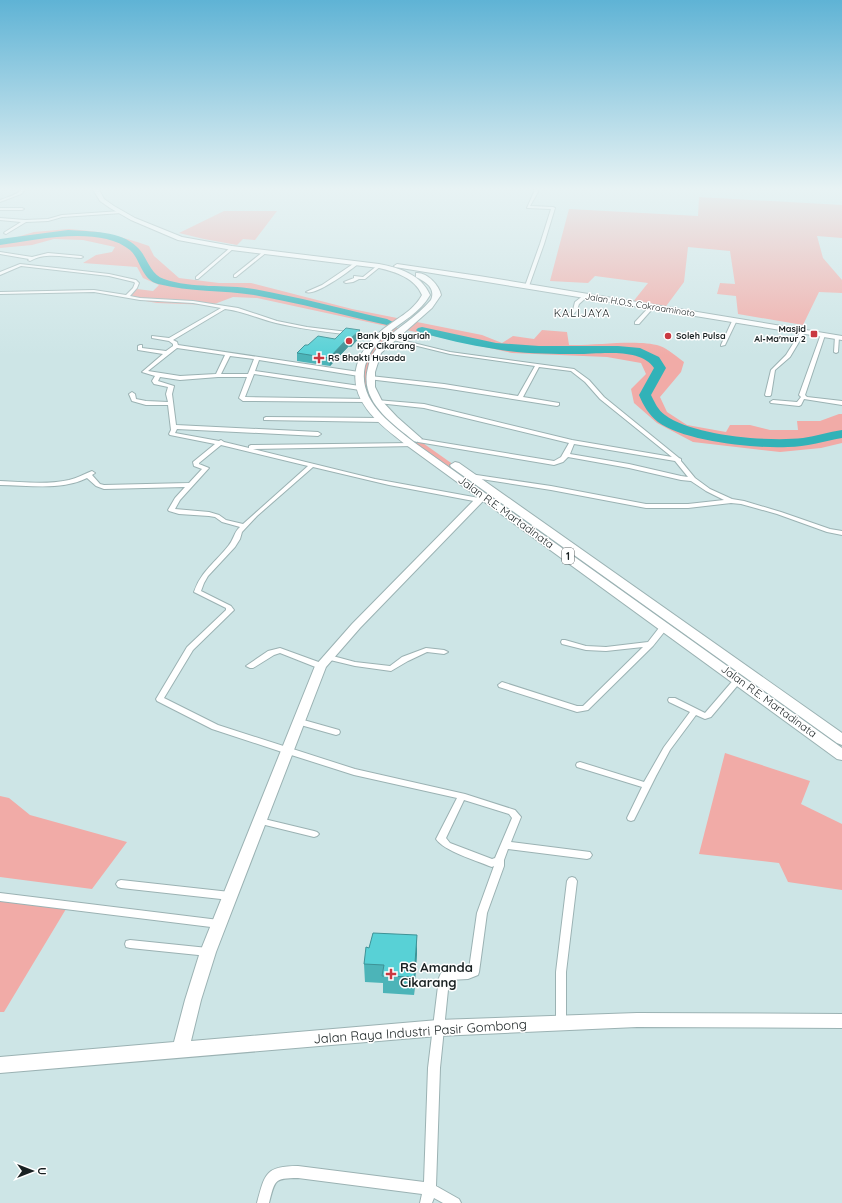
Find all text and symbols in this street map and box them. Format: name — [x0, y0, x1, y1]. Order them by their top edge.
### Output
street label: Jalan H.O.S. Cokroaminoto — [584, 290, 696, 319]
district label: KALIJAYA — [554, 306, 610, 320]
place label: Masjid Al-Ma'mur 2 — [754, 323, 806, 344]
marker: Masjid Al-Ma'mur 2 — [809, 329, 819, 339]
place label: Bank bjb syariah KCP Cikarang — [357, 330, 430, 351]
place label: Soleh Pulsa — [676, 330, 726, 341]
marker: Soleh Pulsa — [663, 331, 673, 341]
marker: Bank bjb syariah KCP Cikarang — [344, 336, 354, 346]
marker: RS Bhakti Husada — [313, 352, 325, 364]
place label: RS Bhakti Husada — [328, 352, 406, 363]
street label: Jalan R.E. Martadinata — [455, 473, 557, 551]
road number: 1 — [562, 548, 574, 564]
street label: Jalan R.E. Martadinata — [718, 662, 820, 740]
place label: RS Amanda Cikarang — [400, 959, 473, 990]
marker: RS Amanda Cikarang — [385, 968, 397, 980]
street label: Jalan Raya Industri Pasir Gombong — [313, 1016, 527, 1046]
north arrow — [12, 1151, 52, 1191]
text: U — [35, 1167, 49, 1175]

